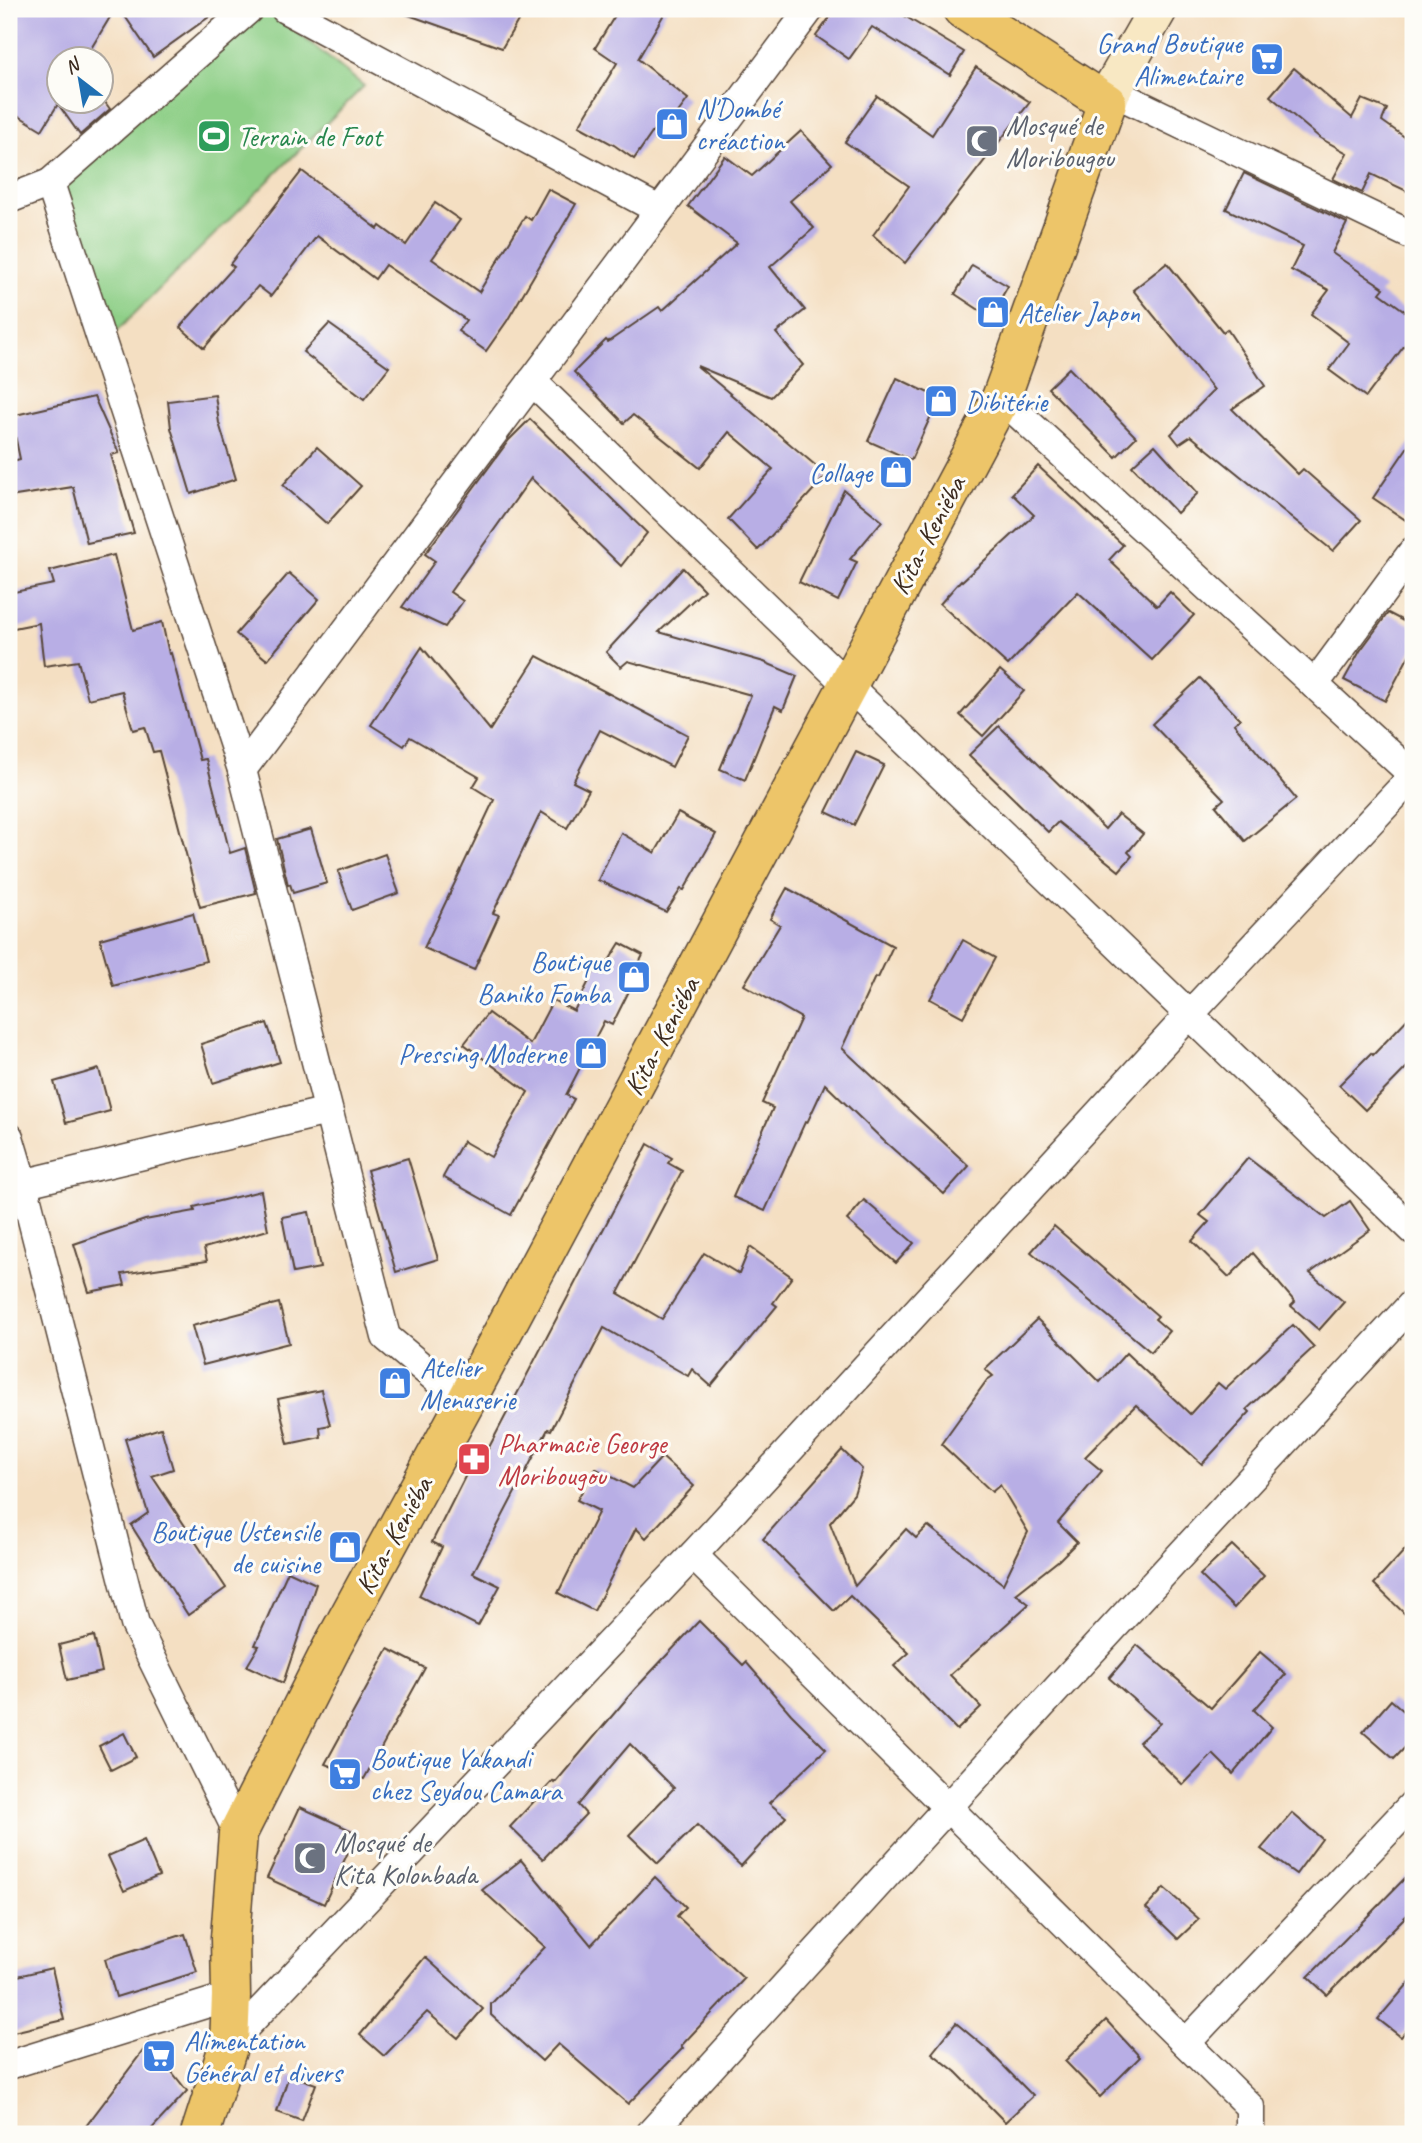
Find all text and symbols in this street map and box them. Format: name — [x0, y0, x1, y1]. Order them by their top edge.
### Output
place label: Grand Boutique Alimentaire — [1097, 26, 1244, 93]
supermarket icon: Grand Boutique Alimentaire — [1248, 40, 1286, 78]
north arrow — [46, 46, 116, 116]
text: N — [61, 51, 86, 80]
place label: N'Dombé créaction — [696, 91, 786, 158]
shop icon: N'Dombé créaction — [653, 105, 691, 143]
place label: Mosqué de Moribougou — [1006, 108, 1116, 175]
sports icon: Terrain de Foot — [195, 117, 233, 155]
place label: Terrain de Foot — [238, 119, 384, 154]
mosque icon: Mosqué de Moribougou — [963, 122, 1001, 160]
shop icon: Atelier Japon — [974, 293, 1012, 331]
place label: Atelier Japon — [1018, 295, 1140, 330]
shop icon: Dibitérie — [922, 382, 960, 420]
place label: Dibitérie — [965, 384, 1049, 419]
shop icon: Collage — [877, 453, 915, 491]
place label: Collage — [809, 455, 874, 490]
street label: Kita- Keniéba — [882, 469, 974, 600]
place label: Boutique Baniko Fomba — [477, 944, 612, 1011]
shop icon: Boutique Baniko Fomba — [615, 958, 653, 996]
street label: Kita- Keniéba — [616, 970, 708, 1101]
shop icon: Pressing Moderne — [572, 1034, 610, 1072]
place label: Pressing Moderne — [398, 1036, 568, 1071]
place label: Atelier Menuserie — [420, 1350, 517, 1417]
shop icon: Atelier Menuserie — [376, 1364, 414, 1402]
place label: Pharmacie George Moribougou — [498, 1426, 668, 1493]
pharmacy icon: Pharmacie George Moribougou — [455, 1440, 493, 1478]
street label: Kita- Keniéba — [347, 1469, 441, 1600]
place label: Boutique Ustensile de cuisine — [151, 1514, 322, 1581]
shop icon: Boutique Ustensile de cuisine — [326, 1528, 364, 1566]
place label: Boutique Yakandi chez Seydou Camara — [370, 1741, 563, 1808]
supermarket icon: Boutique Yakandi chez Seydou Camara — [326, 1755, 364, 1793]
place label: Mosqué de Kita Kolonbada — [334, 1825, 479, 1892]
mosque icon: Mosqué de Kita Kolonbada — [291, 1839, 329, 1877]
place label: Alimentation Général et divers — [184, 2023, 344, 2090]
supermarket icon: Alimentation Général et divers — [140, 2037, 178, 2075]

